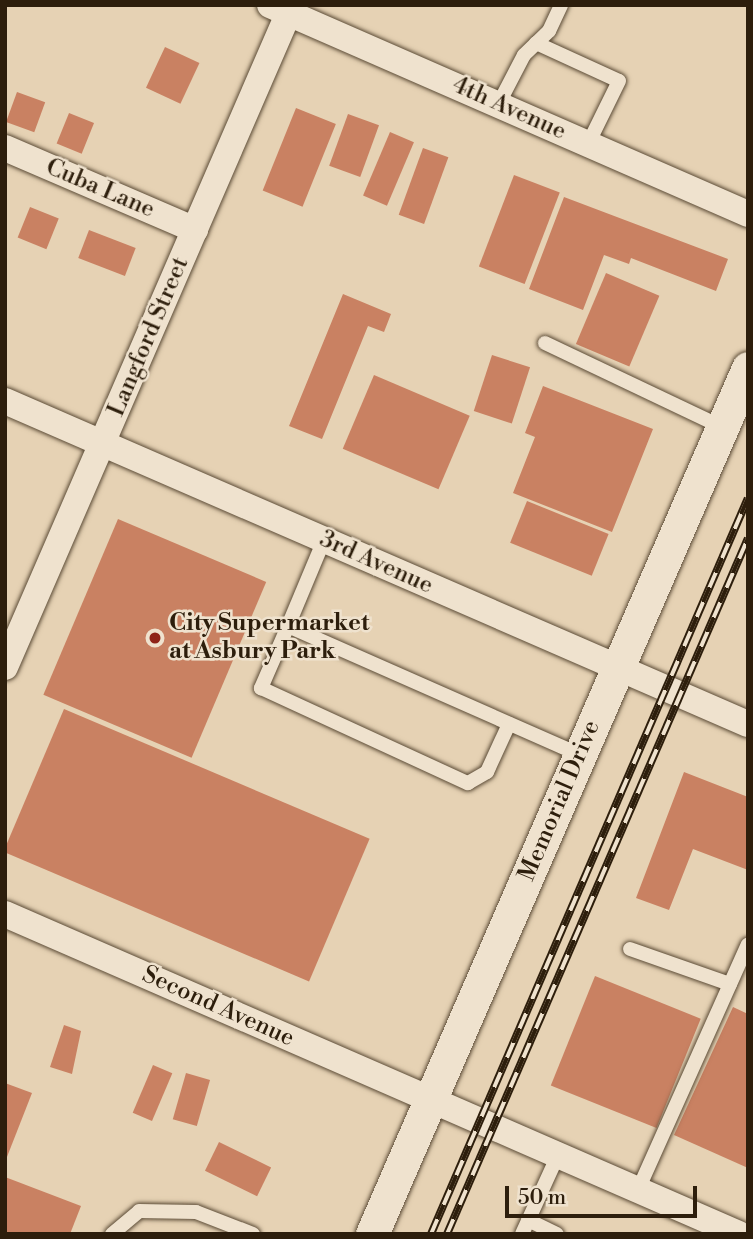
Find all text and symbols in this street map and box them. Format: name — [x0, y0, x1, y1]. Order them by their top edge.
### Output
street label: 4th Avenue — [448, 71, 570, 147]
street label: Cuba Lane — [41, 153, 159, 225]
street label: Langford Street — [102, 253, 196, 421]
street label: 3rd Avenue — [315, 525, 437, 601]
place label: City Supermarket at Asbury Park — [169, 610, 369, 666]
marker: City Supermarket at Asbury Park — [147, 630, 163, 646]
street label: Memorial Drive — [513, 716, 607, 886]
street label: Second Avenue — [137, 961, 299, 1053]
scale bar — [508, 1172, 700, 1216]
text: 50 m — [518, 1185, 566, 1211]

